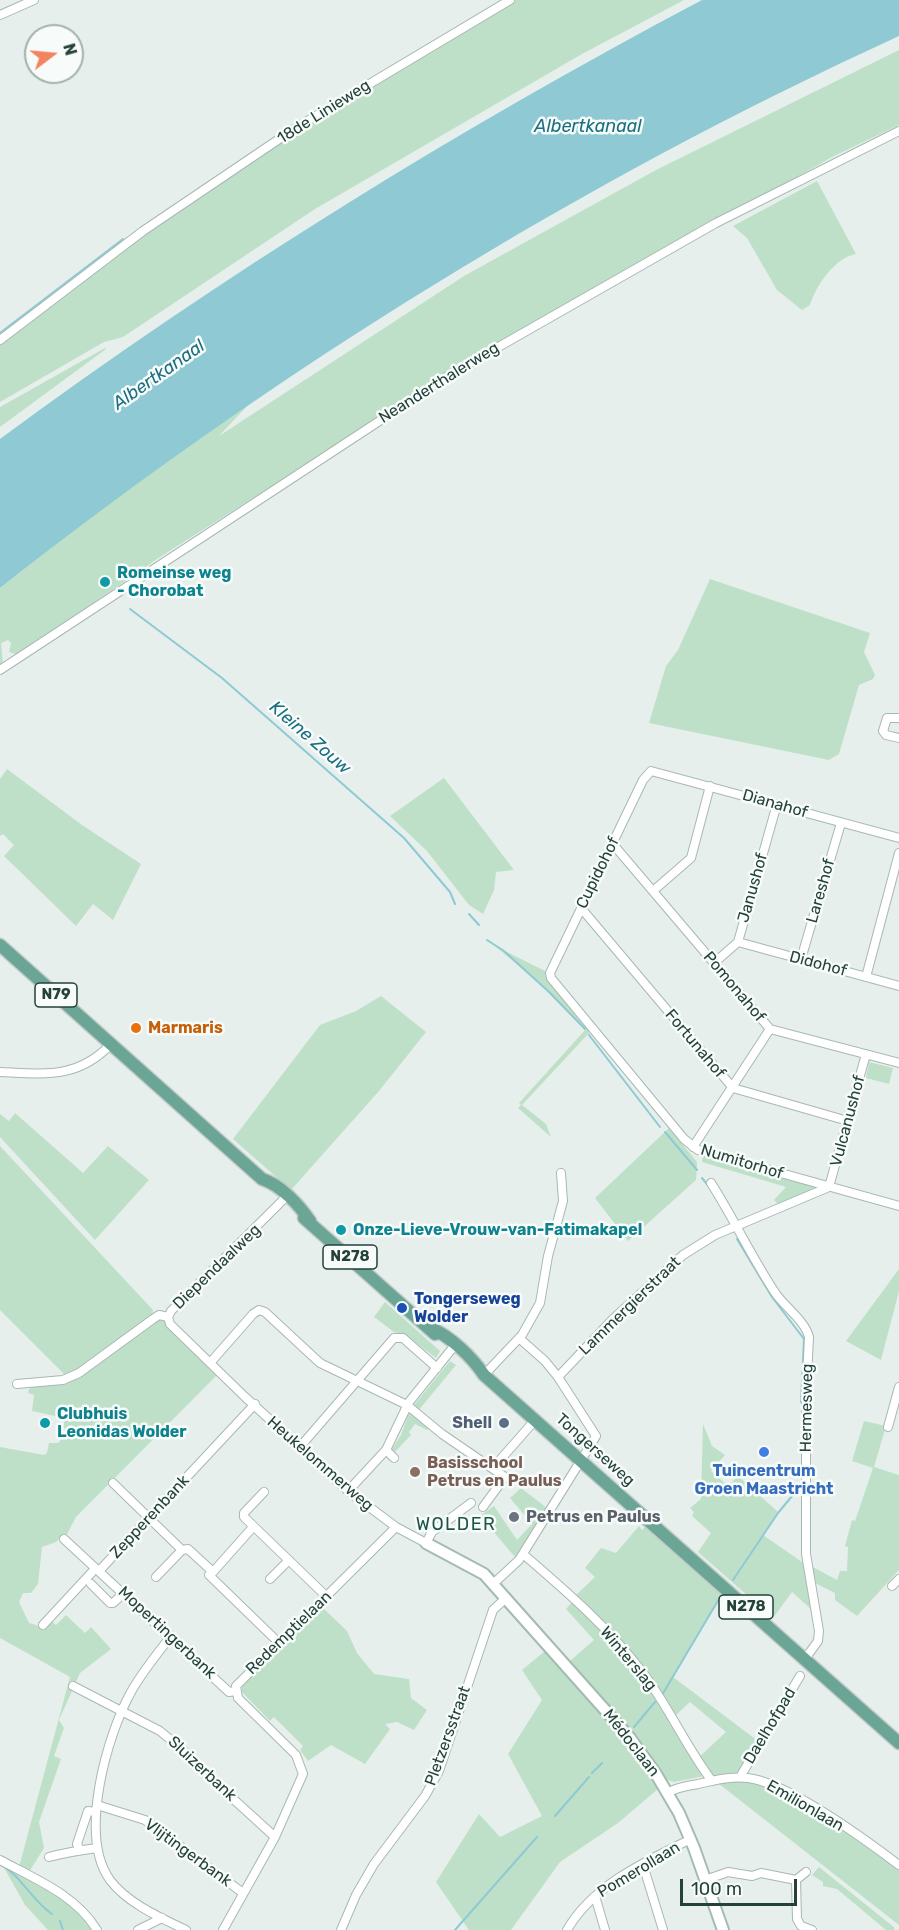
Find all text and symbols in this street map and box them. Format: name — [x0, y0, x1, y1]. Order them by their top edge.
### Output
north arrow — [24, 24, 84, 84]
text: N — [59, 41, 81, 58]
street label: 18de Linieweg — [274, 76, 374, 148]
water label: Albertkanaal — [534, 116, 642, 138]
water label: Albertkanaal — [109, 335, 209, 415]
street label: Neanderthalerweg — [375, 338, 503, 428]
place label: Romeinse weg - Chorobat — [117, 563, 231, 601]
marker: Romeinse weg - Chorobat — [98, 575, 112, 589]
water label: Kleine Zouw — [265, 697, 355, 779]
street label: Dianahof — [740, 786, 810, 822]
street label: Cupidohof — [572, 834, 624, 912]
street label: Janushof — [734, 851, 772, 925]
street label: Lareshof — [803, 857, 839, 925]
street label: Didohof — [787, 947, 849, 981]
street label: Pomonahof — [699, 948, 769, 1026]
road number: N79 — [35, 983, 77, 1007]
street label: Fortunahof — [661, 1006, 729, 1082]
place label: Marmaris — [148, 1018, 223, 1038]
marker: Marmaris — [129, 1021, 143, 1035]
street label: Vulcanushof — [827, 1073, 869, 1169]
street label: Numitorhof — [698, 1140, 786, 1184]
street label: Diependaalweg — [169, 1220, 265, 1314]
place label: Onze-Lieve-Vrouw-van-Fatimakapel — [353, 1220, 642, 1240]
marker: Onze-Lieve-Vrouw-van-Fatimakapel — [334, 1223, 348, 1237]
road number: N278 — [323, 1245, 377, 1269]
street label: Lammergierstraat — [575, 1253, 685, 1359]
place label: Tongerseweg Wolder — [414, 1289, 521, 1327]
marker: Tongerseweg Wolder — [395, 1301, 409, 1315]
street label: Hermesweg — [797, 1363, 817, 1453]
place label: Clubhuis Leonidas Wolder — [57, 1404, 187, 1442]
street label: Tongerseweg — [552, 1410, 638, 1490]
street label: Heukelommerweg — [263, 1413, 377, 1515]
place label: Shell — [452, 1413, 492, 1433]
marker: Clubhuis Leonidas Wolder — [38, 1416, 52, 1430]
marker: Shell — [497, 1416, 511, 1430]
marker: Tuincentrum Groen Maastricht — [757, 1445, 771, 1459]
place label: Basisschool Petrus en Paulus — [427, 1453, 562, 1491]
place label: Tuincentrum Groen Maastricht — [694, 1461, 834, 1499]
marker: Basisschool Petrus en Paulus — [408, 1465, 422, 1479]
street label: Zepperenbank — [106, 1471, 194, 1563]
place label: Petrus en Paulus — [526, 1507, 661, 1527]
marker: Petrus en Paulus — [507, 1510, 521, 1524]
district label: WOLDER — [416, 1514, 496, 1536]
street label: Mopertingerbank — [114, 1583, 220, 1683]
street label: Redemptielaan — [242, 1587, 336, 1679]
road number: N278 — [719, 1595, 773, 1619]
street label: Winterslag — [596, 1623, 660, 1695]
street label: Pletzersstraat — [421, 1683, 475, 1789]
street label: Daelhofpad — [740, 1684, 800, 1768]
street label: Médoclaan — [599, 1705, 663, 1781]
street label: Sluizerbank — [164, 1732, 240, 1806]
street label: Emilionlaan — [763, 1776, 847, 1836]
street label: Vlijtingerbank — [141, 1815, 235, 1891]
street label: Pomerollaan — [594, 1838, 684, 1902]
scale bar — [683, 1867, 800, 1905]
text: 100 m — [691, 1878, 742, 1900]

